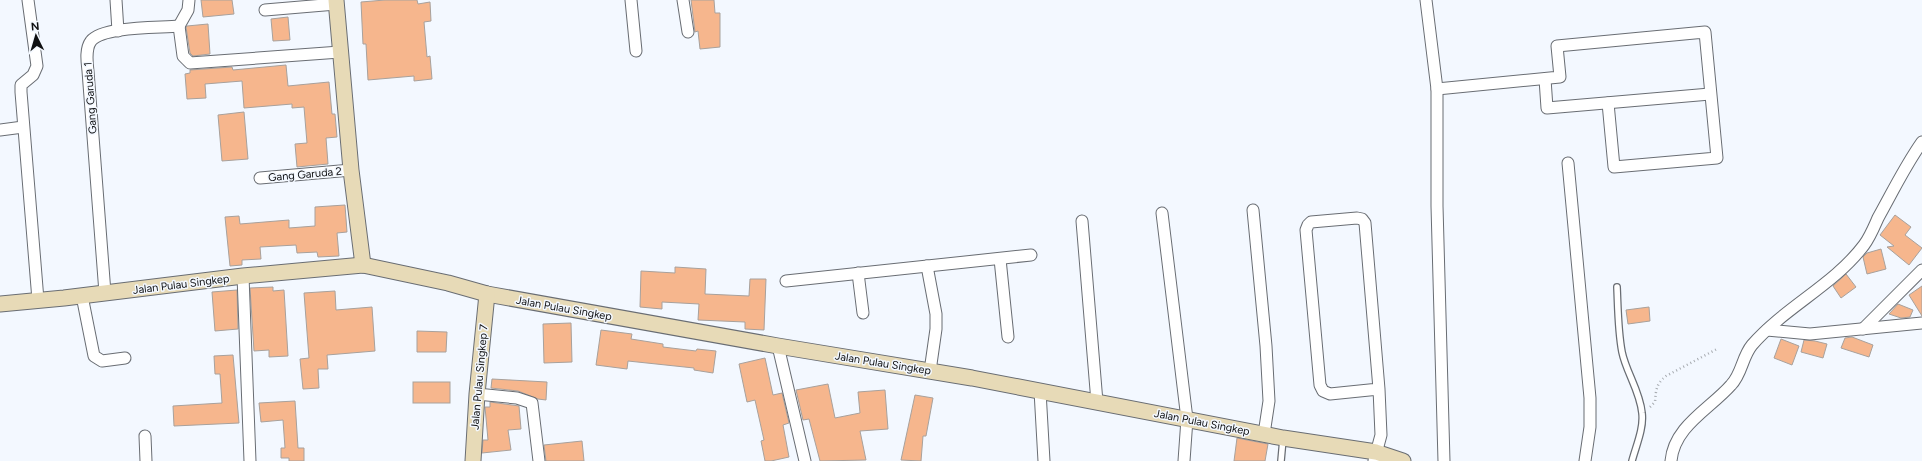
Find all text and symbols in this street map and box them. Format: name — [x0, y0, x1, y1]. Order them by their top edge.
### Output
north arrow — [16, 16, 56, 56]
text: N — [30, 20, 40, 33]
street label: Gang Garuda 1 — [81, 61, 100, 135]
street label: Gang Garuda 2 — [268, 165, 342, 184]
street label: Jalan Pulau Singkep — [132, 272, 231, 297]
street label: Jalan Pulau Singkep — [515, 294, 613, 323]
street label: Jalan Pulau Singkep 7 — [468, 324, 491, 430]
street label: Jalan Pulau Singkep — [834, 349, 932, 378]
street label: Jalan Pulau Singkep — [1153, 407, 1251, 438]

